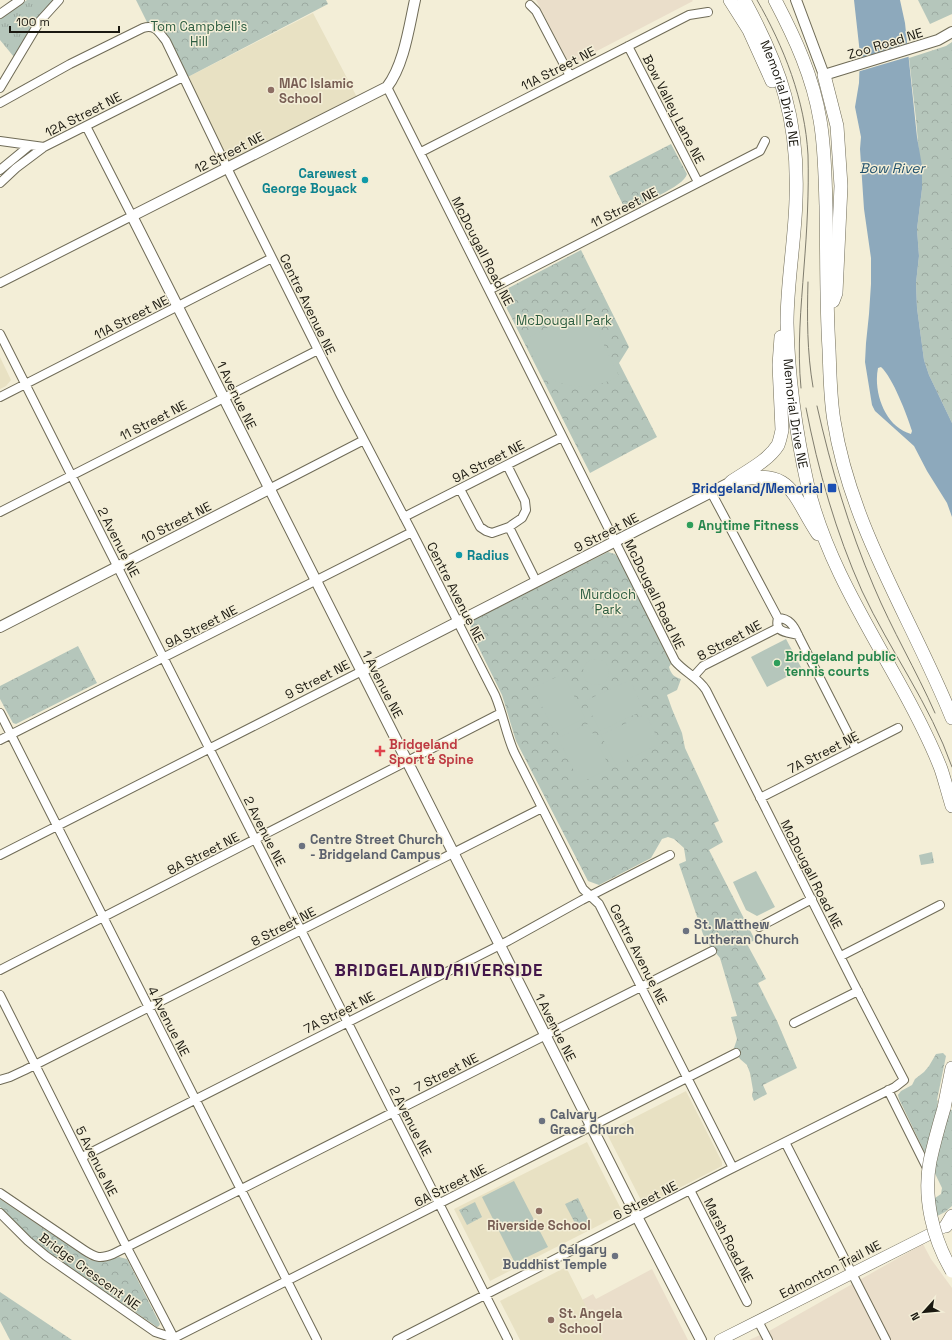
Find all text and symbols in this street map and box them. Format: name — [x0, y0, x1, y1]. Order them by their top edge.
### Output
scale bar — [10, 8, 119, 34]
text: 100 m — [16, 14, 50, 30]
park label: Tom Campbell's Hill — [151, 18, 248, 50]
street label: Zoo Road NE — [845, 24, 925, 63]
street label: Memorial Drive NE — [756, 38, 803, 148]
street label: 11A Street NE — [518, 42, 598, 94]
street label: Bow Valley Lane NE — [639, 52, 708, 167]
place label: MAC Islamic School — [279, 75, 354, 107]
marker: MAC Islamic School — [266, 85, 276, 95]
street label: 12A Street NE — [42, 88, 124, 141]
street label: 12 Street NE — [192, 128, 267, 177]
water label: Bow River — [859, 159, 927, 177]
place label: Carewest George Boyack — [262, 165, 358, 197]
marker: Carewest George Boyack — [360, 175, 370, 185]
street label: 11 Street NE — [588, 183, 661, 232]
street label: McDougall Road NE — [448, 194, 517, 309]
street label: Centre Avenue NE — [276, 251, 339, 358]
street label: 11A Street NE — [91, 291, 171, 343]
park label: McDougall Park — [516, 312, 612, 329]
street label: 1 Avenue NE — [213, 358, 260, 432]
street label: Memorial Drive NE — [780, 358, 812, 470]
street label: 11 Street NE — [117, 396, 190, 445]
street label: 9A Street NE — [449, 436, 527, 487]
place label: Bridgeland/Memorial — [692, 480, 823, 497]
marker: Bridgeland/Memorial — [826, 482, 838, 494]
street label: 10 Street NE — [138, 498, 214, 547]
street label: 2 Avenue NE — [94, 504, 143, 580]
street label: 9 Street NE — [571, 509, 641, 556]
place label: Anytime Fitness — [698, 517, 799, 534]
marker: Anytime Fitness — [685, 520, 695, 530]
street label: McDougall Road NE — [621, 536, 689, 652]
street label: Centre Avenue NE — [423, 539, 488, 645]
place label: Radius — [467, 547, 509, 564]
marker: Radius — [454, 550, 464, 560]
park label: Murdoch Park — [580, 586, 636, 618]
street label: 9A Street NE — [162, 601, 240, 652]
street label: 8 Street NE — [694, 616, 764, 664]
street label: 1 Avenue NE — [358, 647, 407, 721]
place label: Bridgeland public tennis courts — [785, 648, 896, 680]
street label: 9 Street NE — [282, 656, 352, 703]
marker: Bridgeland public tennis courts — [772, 658, 782, 668]
street label: 7A Street NE — [785, 727, 862, 778]
place label: Bridgeland Sport & Spine — [389, 736, 474, 768]
marker: Bridgeland Sport & Spine — [374, 745, 386, 757]
street label: 2 Avenue NE — [240, 793, 289, 869]
street label: McDougall Road NE — [777, 817, 846, 932]
street label: 8A Street NE — [164, 828, 242, 879]
place label: Centre Street Church - Bridgeland Campus — [310, 831, 443, 863]
marker: Centre Street Church - Bridgeland Campus — [297, 841, 307, 851]
street label: Centre Avenue NE — [606, 901, 671, 1007]
street label: 8 Street NE — [248, 903, 318, 950]
place label: St. Matthew Lutheran Church — [694, 916, 799, 948]
marker: St. Matthew Lutheran Church — [681, 926, 691, 936]
district label: BRIDGELAND/RIVERSIDE — [335, 959, 543, 981]
street label: 4 Avenue NE — [144, 983, 193, 1059]
street label: 7A Street NE — [301, 987, 378, 1038]
street label: 1 Avenue NE — [531, 990, 580, 1064]
street label: 7 Street NE — [411, 1049, 481, 1096]
street label: 2 Avenue NE — [386, 1083, 435, 1159]
place label: Calvary Grace Church — [550, 1106, 634, 1138]
marker: Calvary Grace Church — [537, 1116, 547, 1126]
street label: 5 Avenue NE — [72, 1123, 121, 1199]
street label: 6A Street NE — [411, 1160, 489, 1211]
street label: 6 Street NE — [610, 1177, 680, 1224]
street label: Marsh Road NE — [700, 1195, 757, 1285]
marker: Riverside School — [534, 1206, 544, 1216]
place label: Riverside School — [487, 1217, 591, 1234]
street label: Bridge Crescent NE — [36, 1229, 143, 1314]
street label: Edmonton Trail NE — [776, 1236, 884, 1302]
place label: Calgary Buddhist Temple — [503, 1241, 607, 1273]
marker: Calgary Buddhist Temple — [610, 1251, 620, 1261]
north arrow — [904, 1292, 944, 1332]
place label: St. Angela School — [559, 1305, 623, 1337]
text: N — [907, 1310, 923, 1323]
marker: St. Angela School — [546, 1315, 556, 1325]

